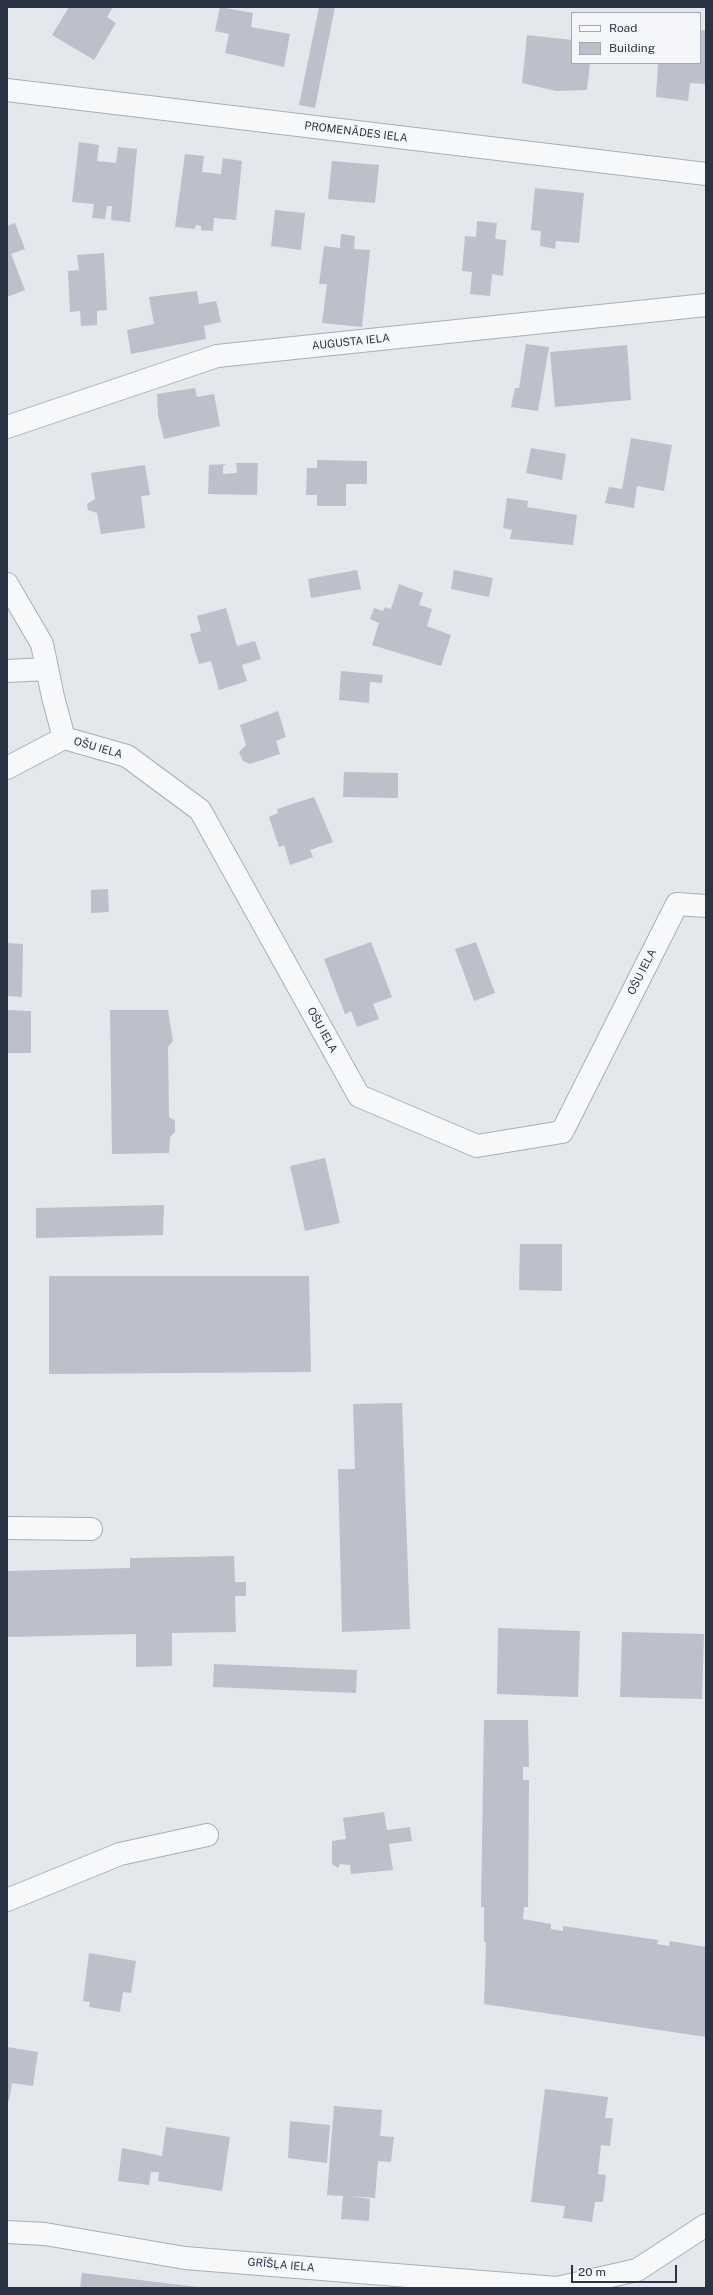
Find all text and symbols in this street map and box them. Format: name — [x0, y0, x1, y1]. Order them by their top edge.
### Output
legend — [571, 12, 701, 64]
text: Road — [609, 21, 637, 35]
text: Building — [609, 41, 655, 55]
street label: PROMENĀDES IELA — [304, 119, 408, 145]
street label: AUGUSTA IELA — [311, 331, 391, 353]
street label: OŠU IELA — [72, 735, 124, 761]
street label: OŠU IELA — [625, 947, 659, 997]
street label: OŠU IELA — [304, 1005, 340, 1055]
street label: GRĪŠĻA IELA — [247, 2255, 315, 2275]
scale bar — [573, 2257, 679, 2283]
text: 20 m — [578, 2265, 606, 2279]

